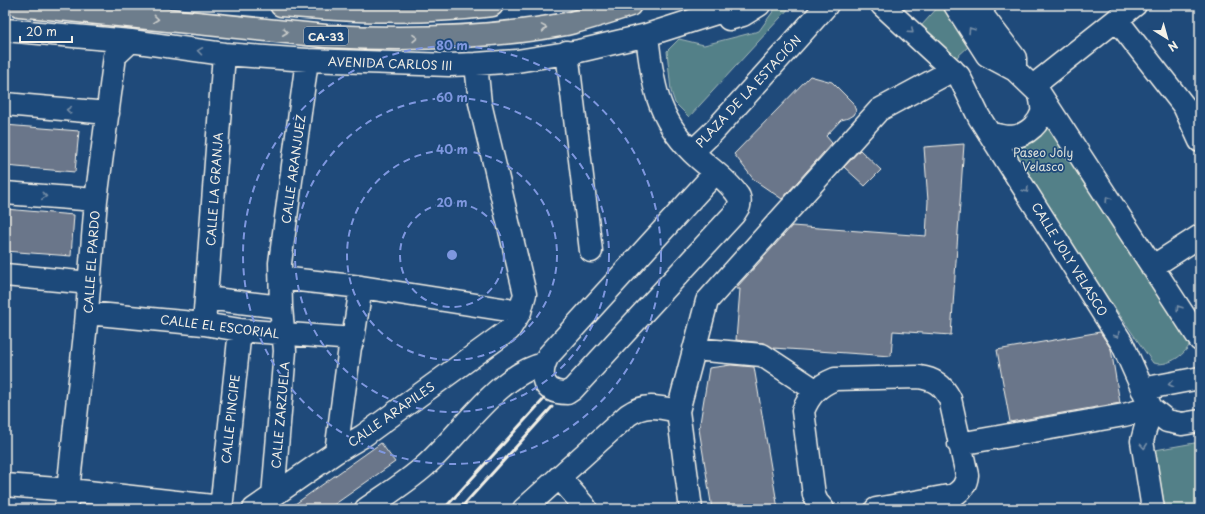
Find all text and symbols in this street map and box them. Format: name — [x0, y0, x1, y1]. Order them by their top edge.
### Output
one-way arrow — [153, 14, 159, 23]
scale bar — [20, 18, 72, 44]
north arrow — [1147, 18, 1187, 58]
text: 20 m — [26, 22, 57, 40]
one-way arrow — [541, 24, 547, 32]
one-way arrow — [906, 26, 913, 33]
one-way arrow — [282, 27, 288, 36]
road number: CA-33 — [304, 27, 348, 45]
one-way arrow — [968, 27, 976, 34]
street label: PLAZA DE LA ESTACIÓN — [691, 31, 805, 151]
one-way arrow — [412, 34, 418, 42]
text: 80 m — [436, 36, 468, 54]
text: N — [1164, 37, 1182, 56]
one-way arrow — [197, 47, 203, 56]
street label: AVENIDA CARLOS III — [327, 52, 453, 74]
text: 60 m — [436, 88, 468, 106]
one-way arrow — [66, 106, 72, 115]
street label: CALLE ARANJUEZ — [276, 113, 310, 225]
street label: CALLE LA GRANJA — [201, 132, 227, 246]
text: 40 m — [436, 140, 468, 158]
park label: Paseo Joly Velasco — [1013, 143, 1073, 175]
one-way arrow — [1021, 185, 1028, 192]
one-way arrow — [41, 191, 47, 200]
text: 20 m — [436, 193, 468, 211]
one-way arrow — [1106, 196, 1113, 203]
street label: CALLE JOLY VELASCO — [1028, 199, 1112, 319]
street label: CALLE EL PARDO — [78, 210, 104, 314]
centre of rings — [445, 248, 459, 262]
one-way arrow — [1176, 305, 1184, 312]
street label: CALLE EL ESCORIAL — [159, 310, 281, 342]
one-way arrow — [1113, 331, 1120, 338]
street label: CALLE ZARZUELA — [266, 361, 294, 469]
street label: CALLE PINCIPE — [216, 373, 244, 465]
street label: CALLE ARAPILES — [344, 377, 438, 451]
one-way arrow — [1168, 379, 1174, 387]
one-way arrow — [1139, 443, 1148, 449]

